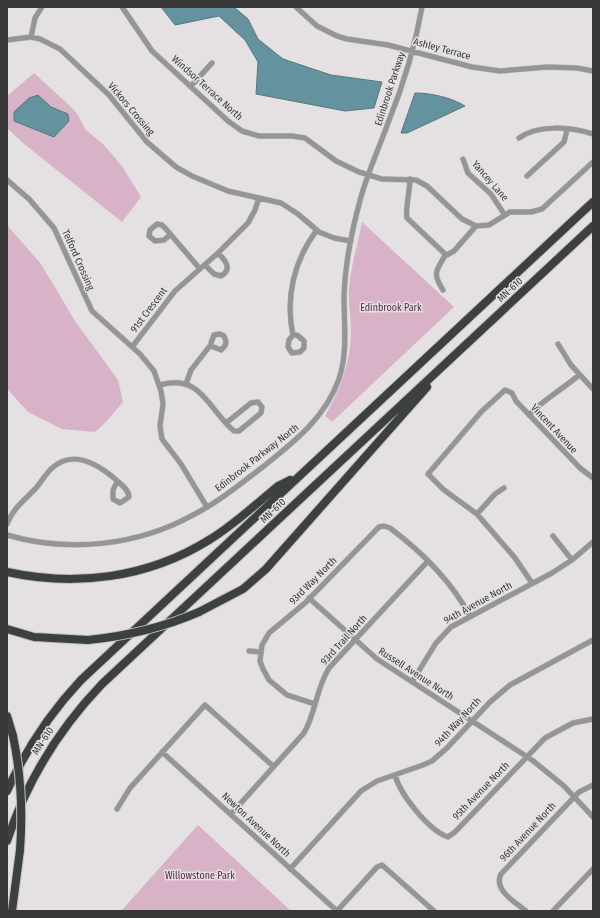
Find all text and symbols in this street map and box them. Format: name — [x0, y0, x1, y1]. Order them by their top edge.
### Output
street label: Ashley Terrace — [412, 36, 472, 62]
street label: Edinbrook Parkway — [372, 50, 408, 128]
street label: Windsor Terrace North — [169, 53, 245, 123]
street label: Vickors Crossing — [105, 80, 157, 138]
street label: Yancey Lane — [469, 158, 511, 204]
street label: Telford Crossing — [59, 228, 97, 292]
street label: MN-610 — [495, 275, 525, 305]
street label: 91st Crescent — [128, 284, 170, 335]
park label: Edinbrook Park — [360, 302, 422, 314]
street label: Vincent Avenue — [528, 402, 580, 456]
street label: Edinbrook Parkway North — [213, 422, 301, 494]
street label: MN-610 — [258, 496, 288, 526]
street label: 93rd Way North — [287, 555, 339, 607]
street label: 94th Avenue North — [442, 579, 514, 627]
street label: 93rd Trail North — [318, 612, 370, 668]
street label: Russell Avenue North — [376, 645, 456, 703]
street label: 94th Way North — [432, 695, 484, 749]
street label: MN-610 — [30, 725, 56, 757]
street label: 95th Avenue North — [450, 759, 512, 823]
street label: Newton Avenue North — [219, 790, 293, 860]
street label: 96th Avenue North — [498, 800, 558, 864]
park label: Willowstone Park — [165, 870, 235, 882]

